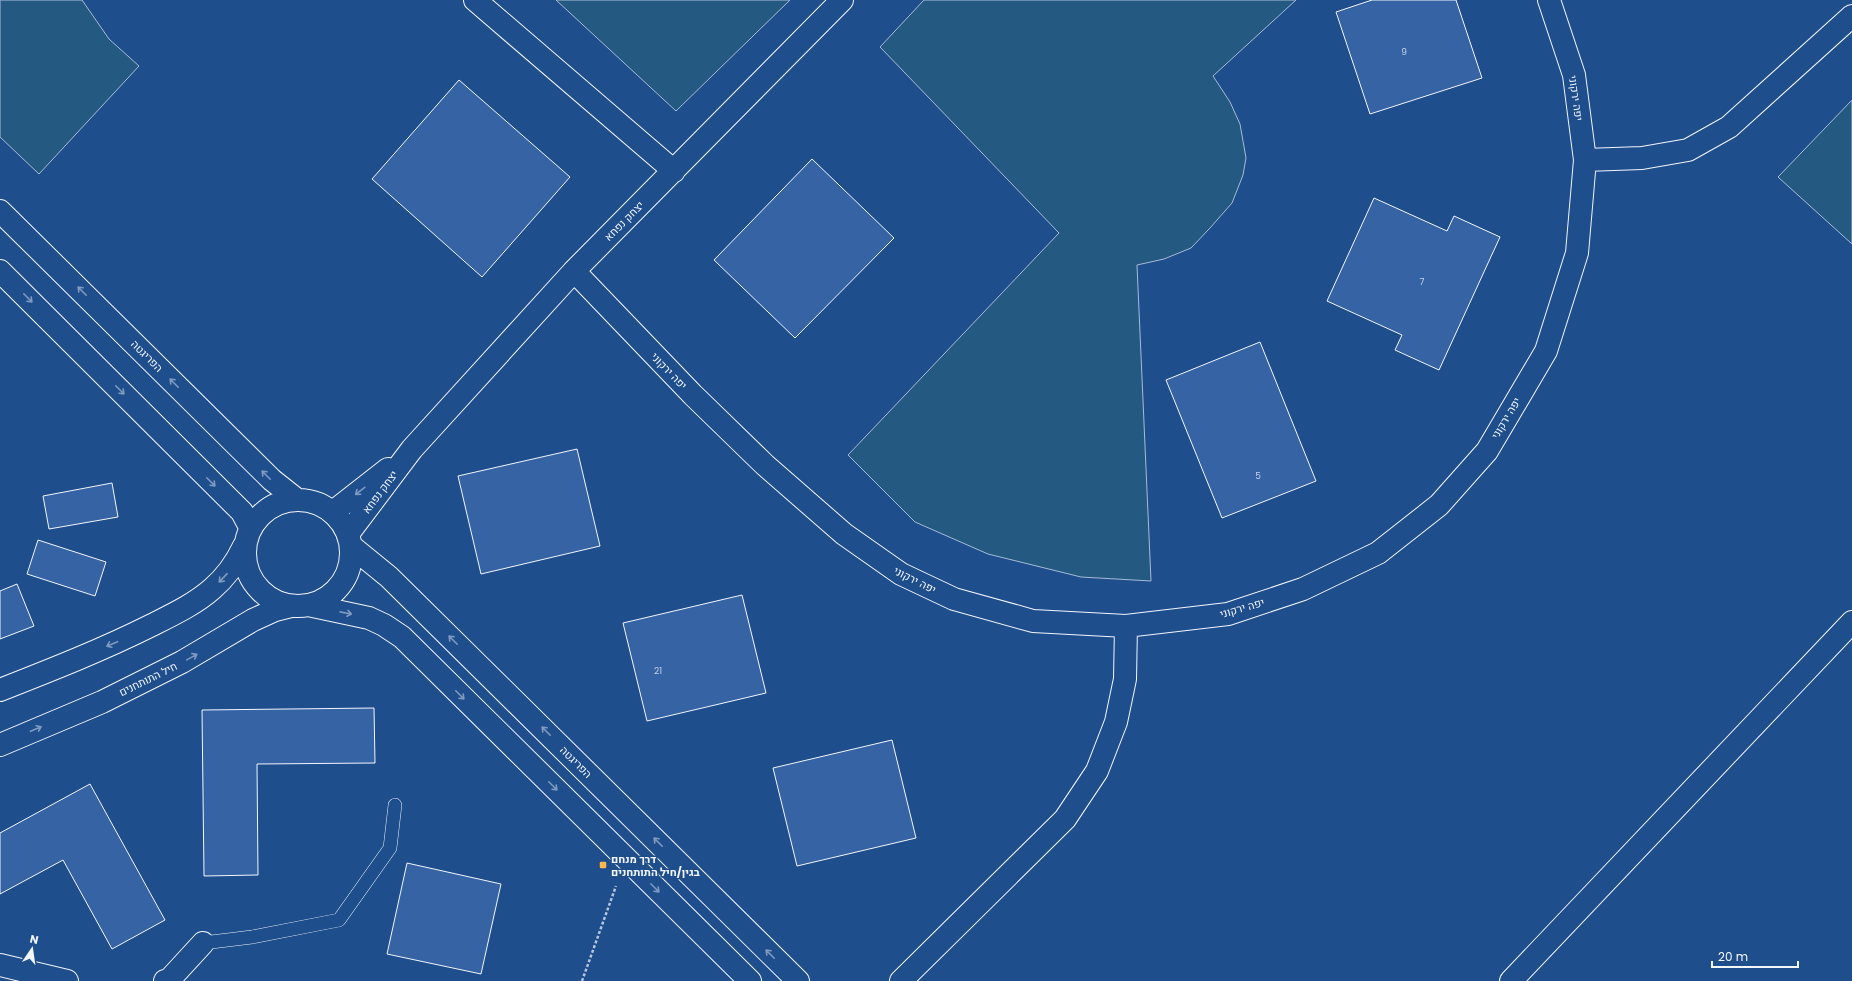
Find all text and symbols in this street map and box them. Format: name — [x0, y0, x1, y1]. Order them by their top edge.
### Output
house number: 9 — [1401, 46, 1407, 58]
street label: יפה ירקוני — [1565, 74, 1587, 122]
street label: יצחק נפחא — [601, 198, 647, 244]
house number: 7 — [1420, 276, 1425, 288]
one-way arrow — [77, 287, 87, 297]
one-way arrow — [23, 293, 33, 303]
street label: הפריגטה — [127, 336, 167, 376]
street label: יפה ירקוני — [647, 349, 691, 393]
one-way arrow — [169, 378, 179, 388]
one-way arrow — [115, 385, 124, 395]
street label: יפה ירקוני — [1487, 394, 1525, 442]
street label: יצחק נפחא — [358, 467, 402, 517]
one-way arrow — [261, 470, 271, 480]
house number: 5 — [1255, 470, 1261, 482]
one-way arrow — [207, 477, 216, 487]
one-way arrow — [354, 487, 365, 495]
street label: יפה ירקוני — [891, 562, 939, 598]
one-way arrow — [218, 573, 228, 583]
street label: יפה ירקוני — [1218, 594, 1266, 622]
one-way arrow — [339, 609, 352, 617]
one-way arrow — [448, 635, 458, 645]
one-way arrow — [107, 641, 119, 649]
one-way arrow — [186, 652, 198, 660]
street label: חיל התותחנים — [116, 658, 180, 700]
house number: 21 — [654, 665, 662, 677]
one-way arrow — [455, 690, 465, 700]
one-way arrow — [29, 725, 41, 733]
one-way arrow — [541, 726, 551, 736]
street label: הפריגטה — [556, 742, 596, 782]
one-way arrow — [548, 781, 558, 791]
one-way arrow — [653, 837, 663, 847]
place label: דרך מנחם בגין/חיל התותחנים — [611, 851, 700, 880]
marker: דרך מנחם בגין/חיל התותחנים — [598, 860, 608, 870]
one-way arrow — [650, 883, 660, 892]
north arrow — [12, 929, 52, 969]
text: N — [28, 931, 40, 948]
scale bar — [1712, 943, 1798, 969]
text: 20 m — [1718, 948, 1748, 965]
one-way arrow — [765, 949, 775, 958]

